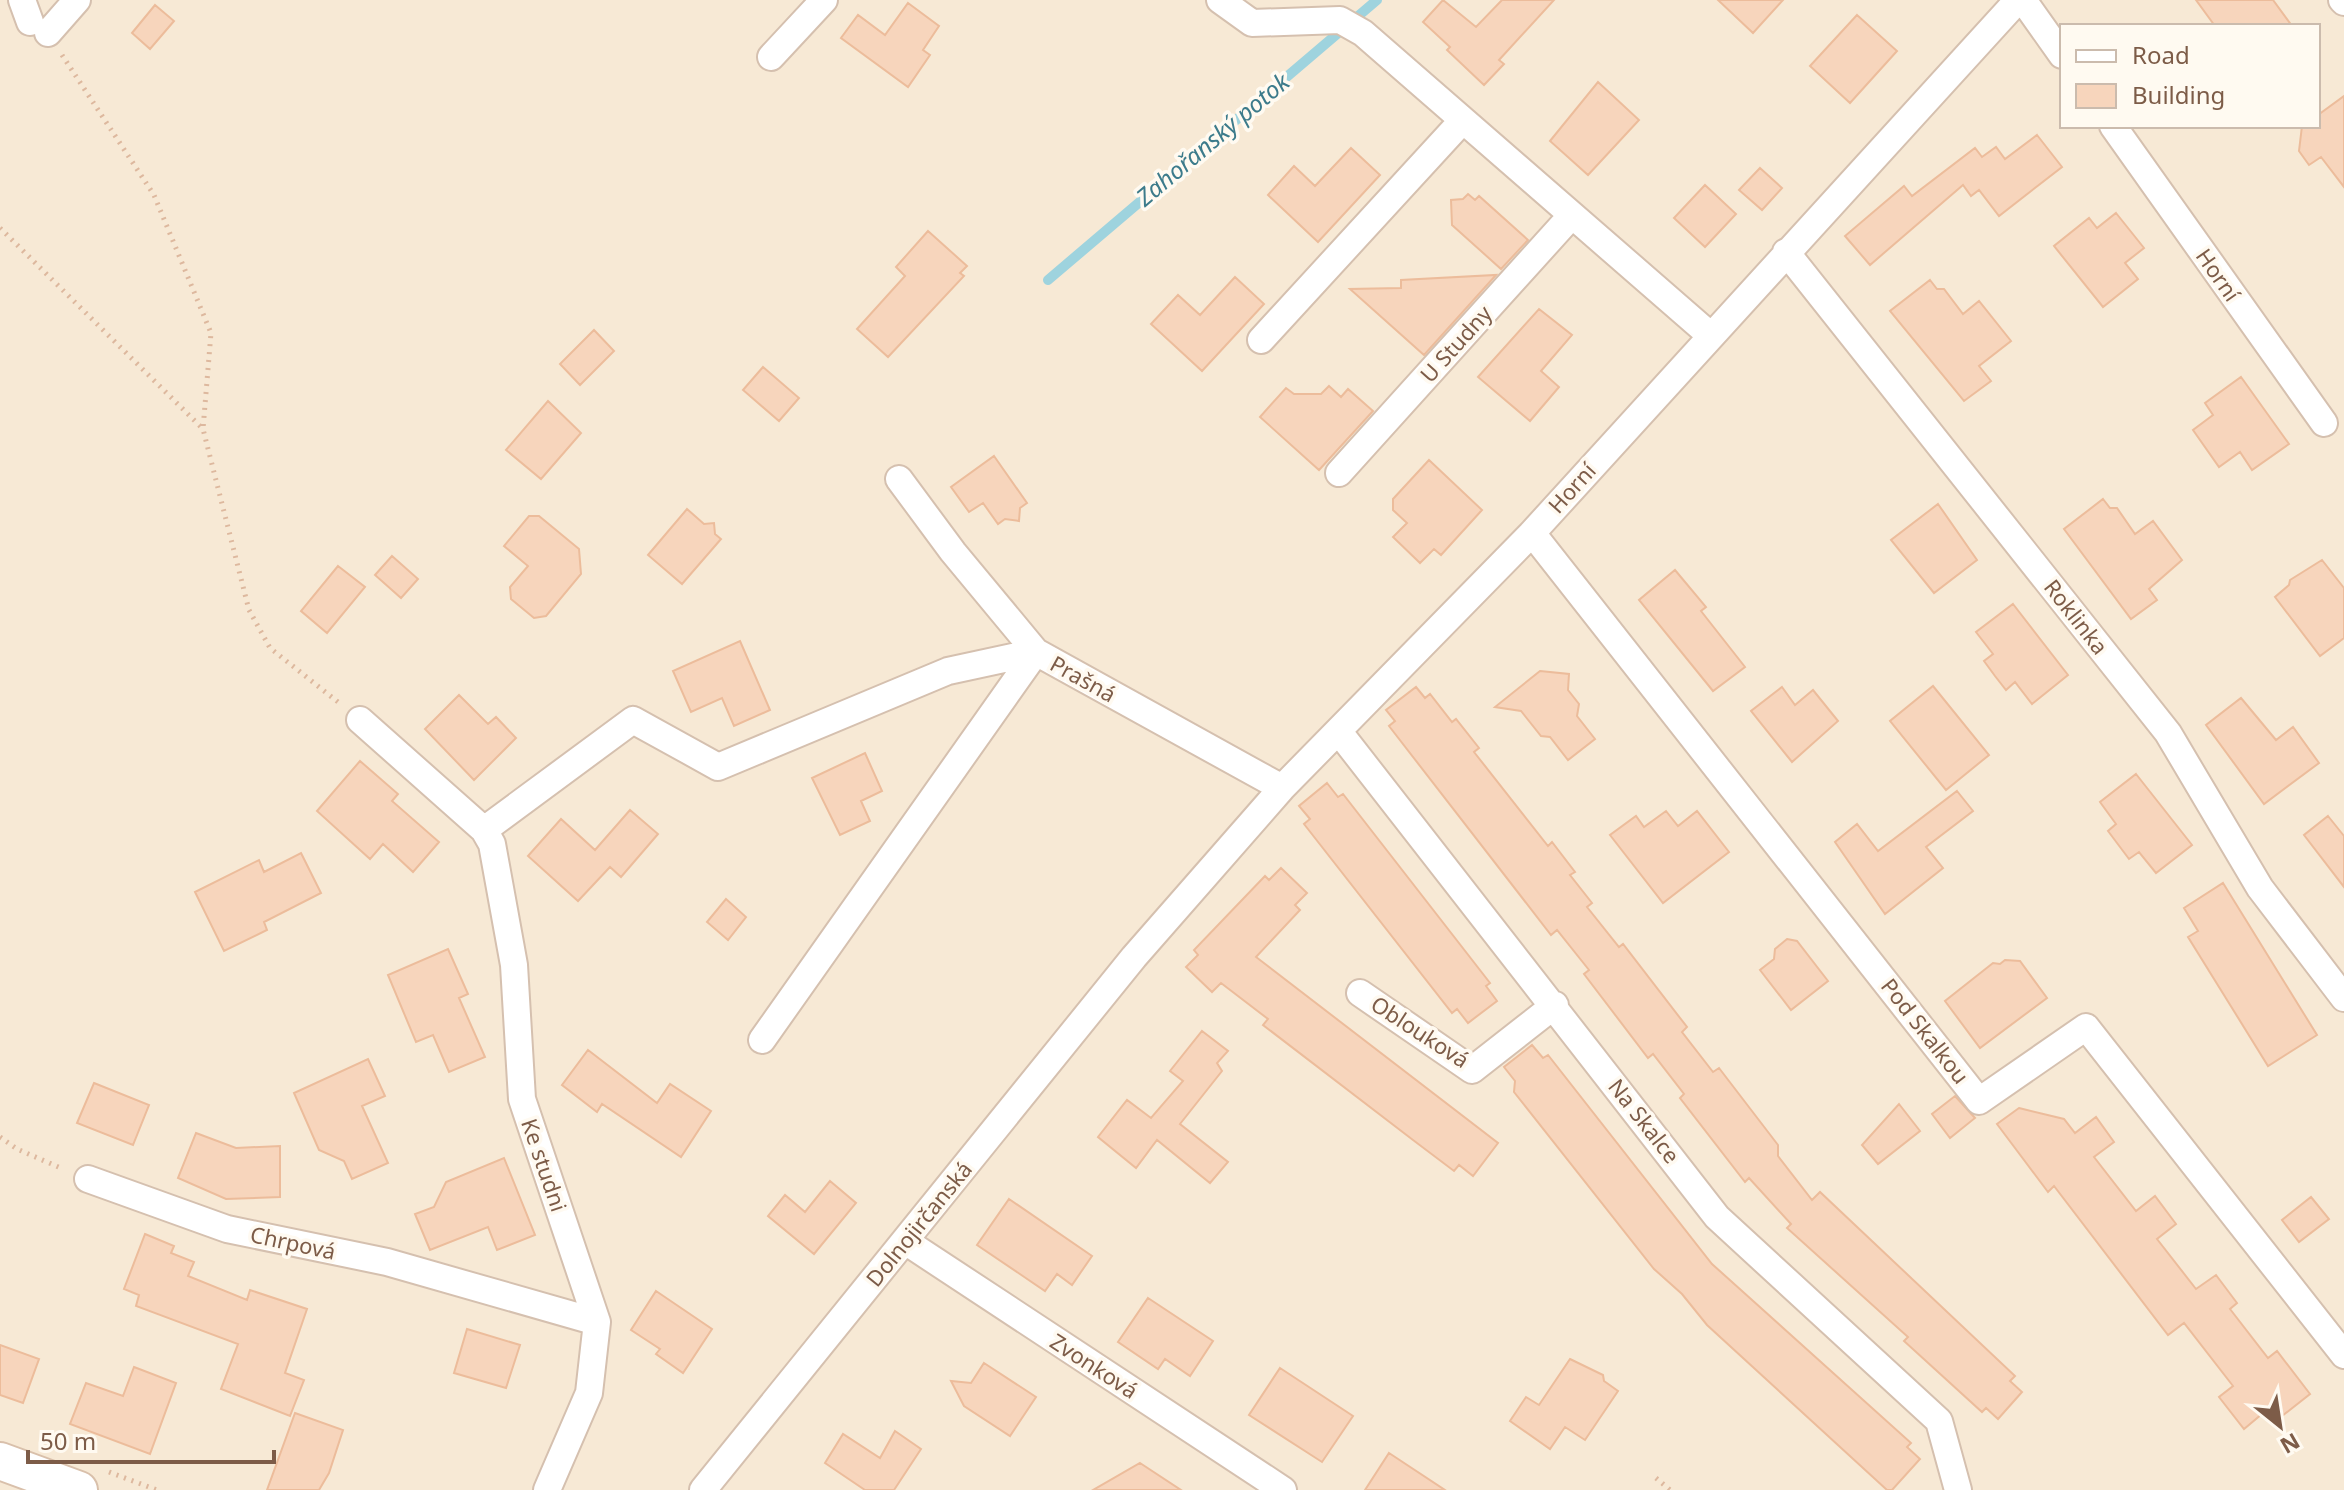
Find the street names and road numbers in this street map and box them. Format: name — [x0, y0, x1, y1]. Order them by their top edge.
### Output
street label: Horní — [2190, 242, 2248, 308]
street label: U Studny — [1413, 298, 1498, 388]
street label: Horní — [1541, 455, 1603, 519]
street label: Roklinka — [2038, 573, 2116, 660]
street label: Prašná — [1045, 648, 1122, 708]
street label: Pod Skalkou — [1875, 971, 1977, 1089]
street label: Oblouková — [1366, 988, 1475, 1074]
street label: Na Skalce — [1602, 1072, 1687, 1169]
street label: Ke studni — [515, 1114, 575, 1215]
street label: Dolnojirčanská — [858, 1154, 978, 1292]
street label: Chrpová — [248, 1218, 339, 1266]
street label: Zvonková — [1045, 1326, 1144, 1405]

